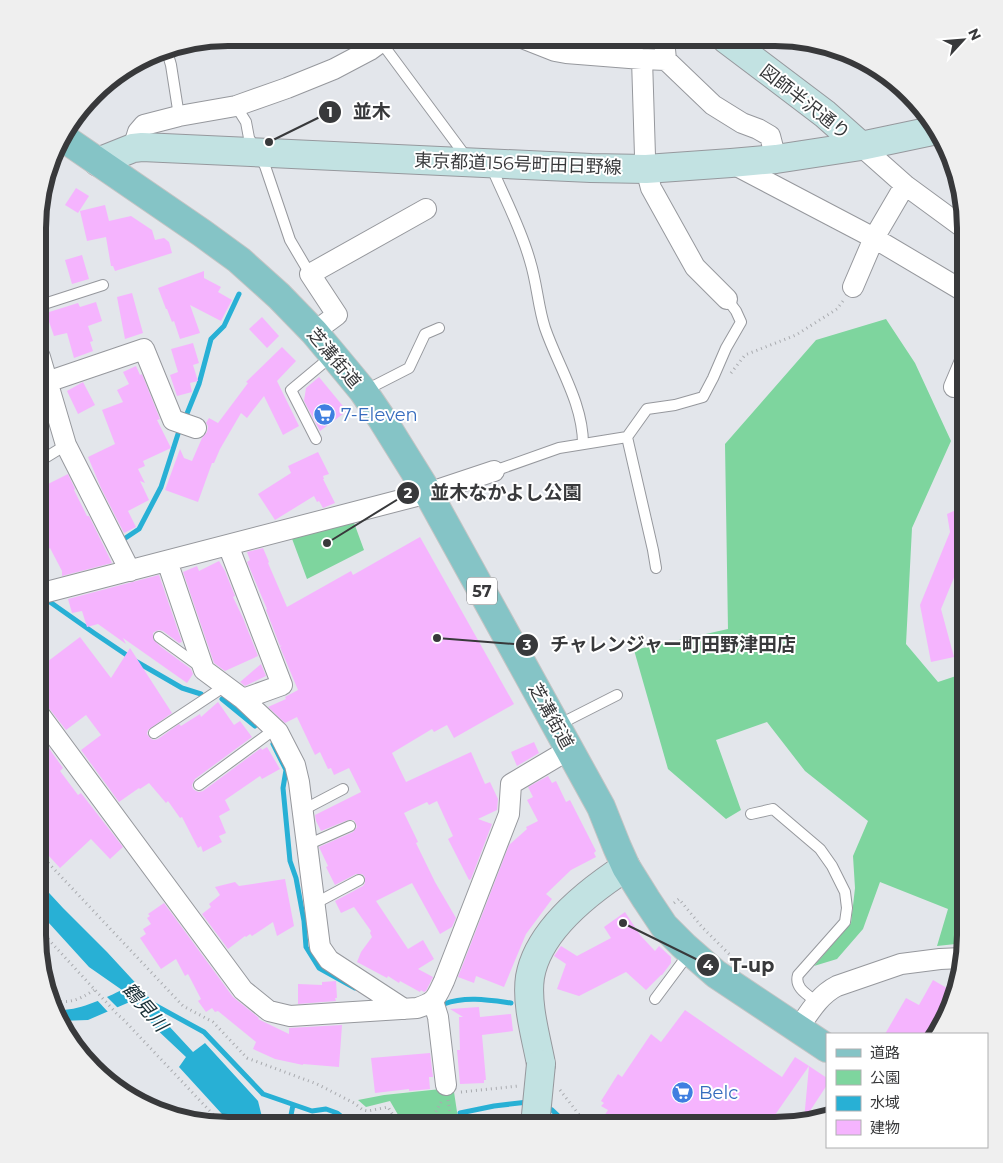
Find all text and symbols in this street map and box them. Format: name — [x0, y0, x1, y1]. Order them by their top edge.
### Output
north arrow — [938, 15, 988, 65]
text: N — [964, 25, 985, 43]
street label: 図師半沢通り — [756, 60, 854, 144]
callout: 並木 — [318, 95, 401, 129]
text: 並木 — [353, 100, 391, 123]
text: 1 — [327, 102, 333, 121]
street label: 東京都道156号町田日野線 — [414, 149, 622, 179]
street label: 芝溝街道 — [302, 323, 366, 393]
supermarket icon: 7-Eleven — [313, 403, 337, 427]
place label: 7-Eleven — [341, 404, 418, 426]
callout: 並木なかよし公園 — [395, 476, 592, 510]
text: 並木なかよし公園 — [430, 481, 582, 504]
text: 2 — [404, 483, 413, 502]
road number: 57 — [467, 578, 497, 604]
callout: チャレンジャー町田野津田店 — [515, 628, 807, 662]
text: チャレンジャー町田野津田店 — [550, 633, 796, 656]
text: 3 — [522, 635, 532, 654]
street label: 芝溝街道 — [524, 679, 578, 753]
callout: T-up — [695, 948, 785, 982]
text: T-up — [730, 954, 774, 977]
text: 4 — [703, 955, 714, 974]
water label: 鶴見川 — [118, 978, 174, 1038]
legend — [826, 1033, 988, 1148]
text: 道路 — [870, 1043, 900, 1062]
text: 公園 — [870, 1068, 900, 1087]
supermarket icon: Belc — [671, 1081, 695, 1105]
place label: Belc — [699, 1082, 738, 1104]
text: 水域 — [870, 1093, 900, 1112]
text: 建物 — [870, 1118, 900, 1137]

